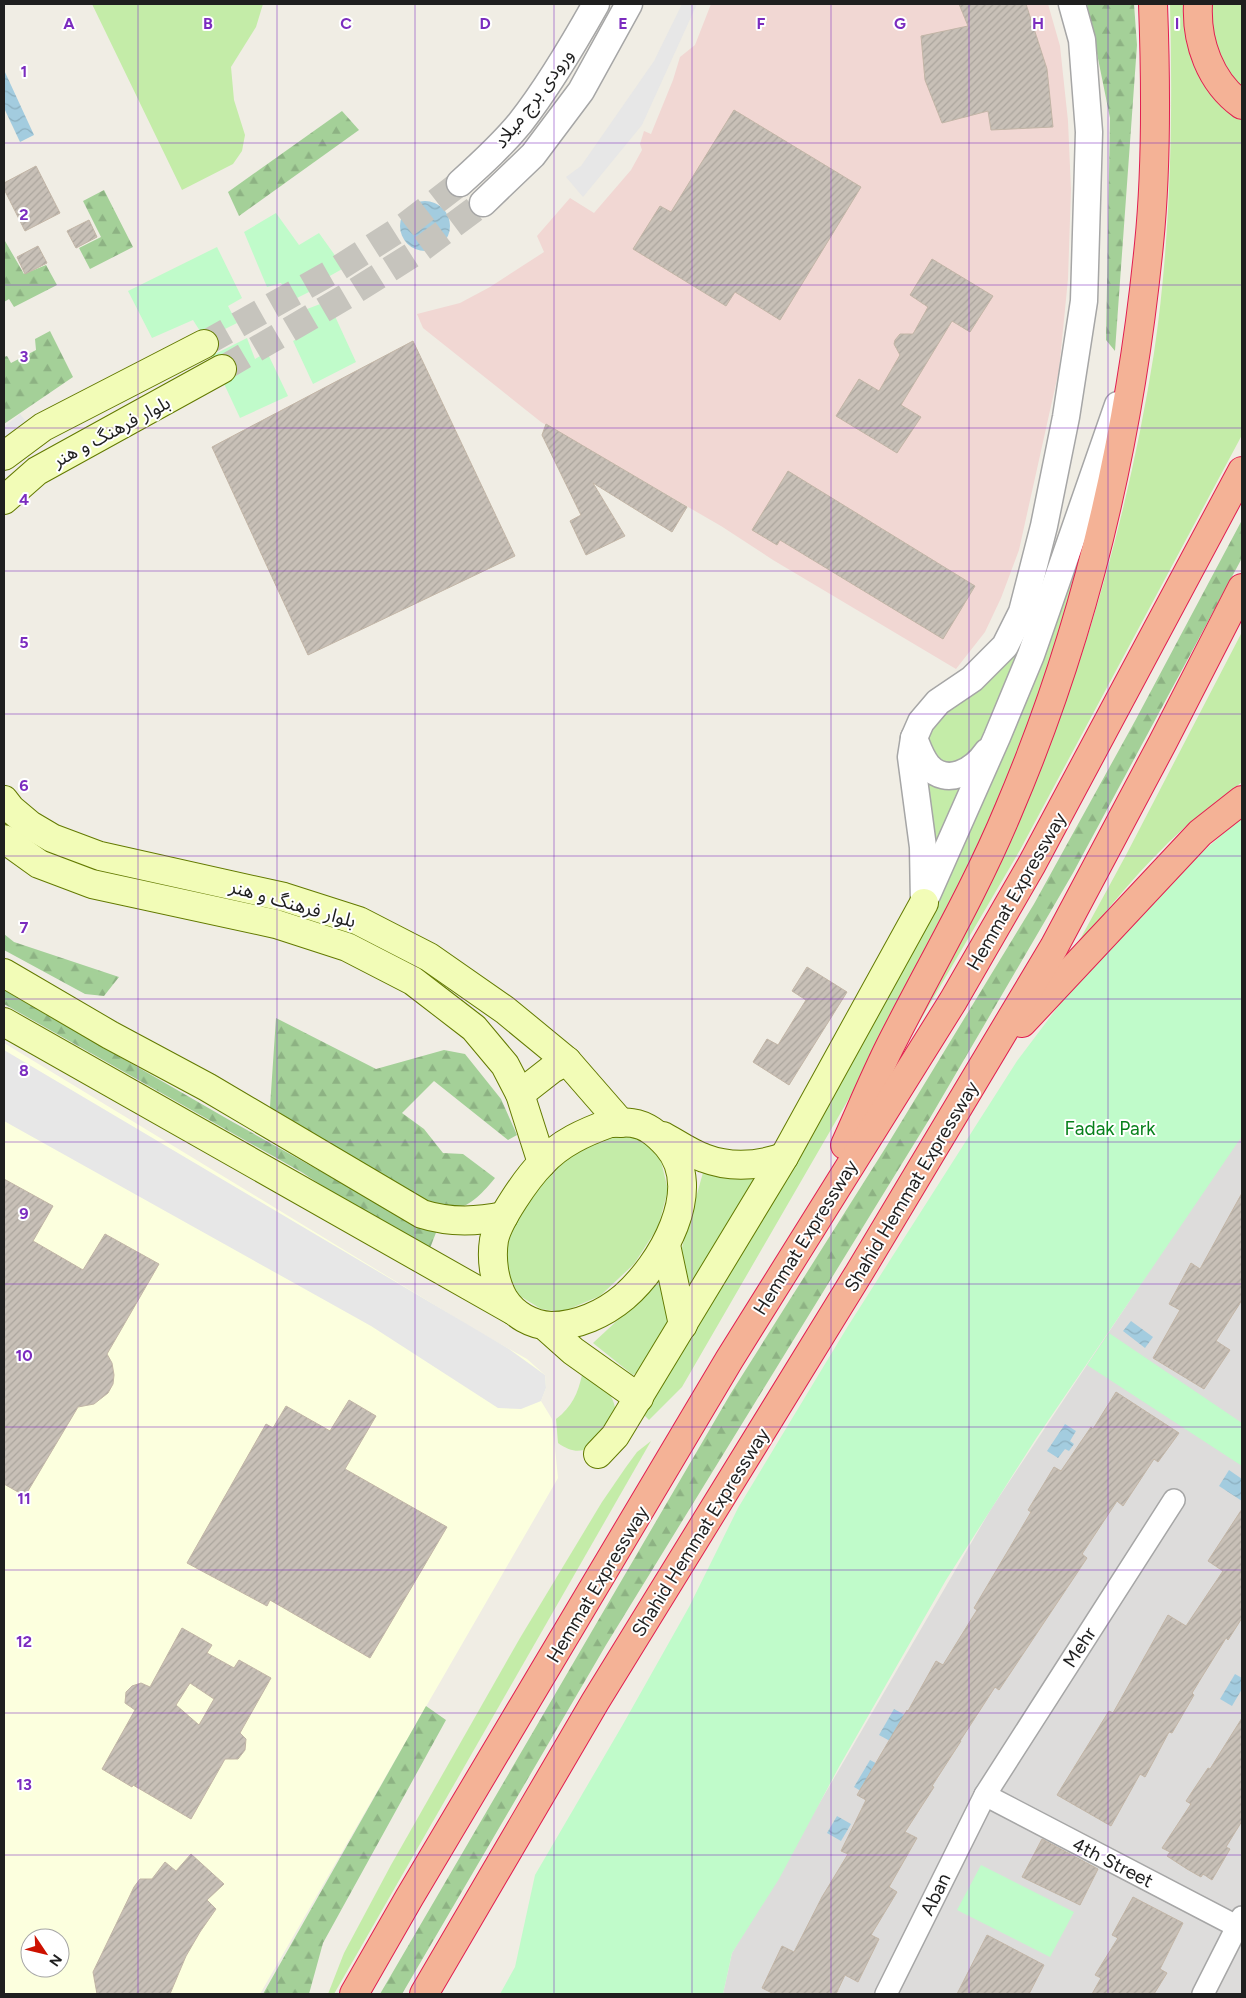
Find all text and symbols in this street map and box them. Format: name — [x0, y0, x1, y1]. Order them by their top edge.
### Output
text: A — [63, 14, 75, 33]
text: B — [203, 14, 213, 33]
text: C — [340, 14, 352, 33]
text: D — [479, 14, 491, 33]
text: E — [618, 14, 628, 33]
text: F — [757, 14, 766, 33]
text: G — [894, 14, 906, 33]
text: H — [1032, 14, 1044, 33]
text: I — [1175, 14, 1179, 33]
street label: ورودی برج میلاد — [488, 44, 580, 154]
text: 1 — [21, 62, 27, 81]
text: 2 — [19, 205, 29, 224]
text: 3 — [20, 347, 29, 366]
street label: بلوار فرهنگ و هنر — [48, 391, 174, 473]
text: 4 — [19, 490, 29, 509]
text: 5 — [19, 633, 29, 652]
text: 6 — [19, 776, 29, 795]
street label: Hemmat Expressway — [962, 808, 1071, 974]
street label: بلوار فرهنگ و هنر — [226, 874, 359, 932]
text: 7 — [20, 918, 29, 937]
text: 8 — [19, 1061, 29, 1080]
street label: Shahid Hemmat Expressway — [839, 1077, 983, 1296]
park label: Fadak Park — [1065, 1117, 1156, 1140]
street label: Hemmat Expressway — [748, 1155, 863, 1319]
text: 9 — [19, 1204, 29, 1223]
text: 10 — [15, 1346, 33, 1365]
street label: Shahid Hemmat Expressway — [627, 1424, 774, 1641]
text: 11 — [17, 1489, 31, 1508]
street label: Hemmat Expressway — [542, 1502, 653, 1667]
street label: Mehr — [1058, 1622, 1101, 1672]
text: 12 — [16, 1632, 32, 1651]
text: 13 — [16, 1775, 32, 1794]
street label: 4th Street — [1069, 1832, 1157, 1893]
street label: Aban — [915, 1869, 955, 1919]
north arrow — [20, 1928, 70, 1978]
text: N — [45, 1951, 65, 1969]

